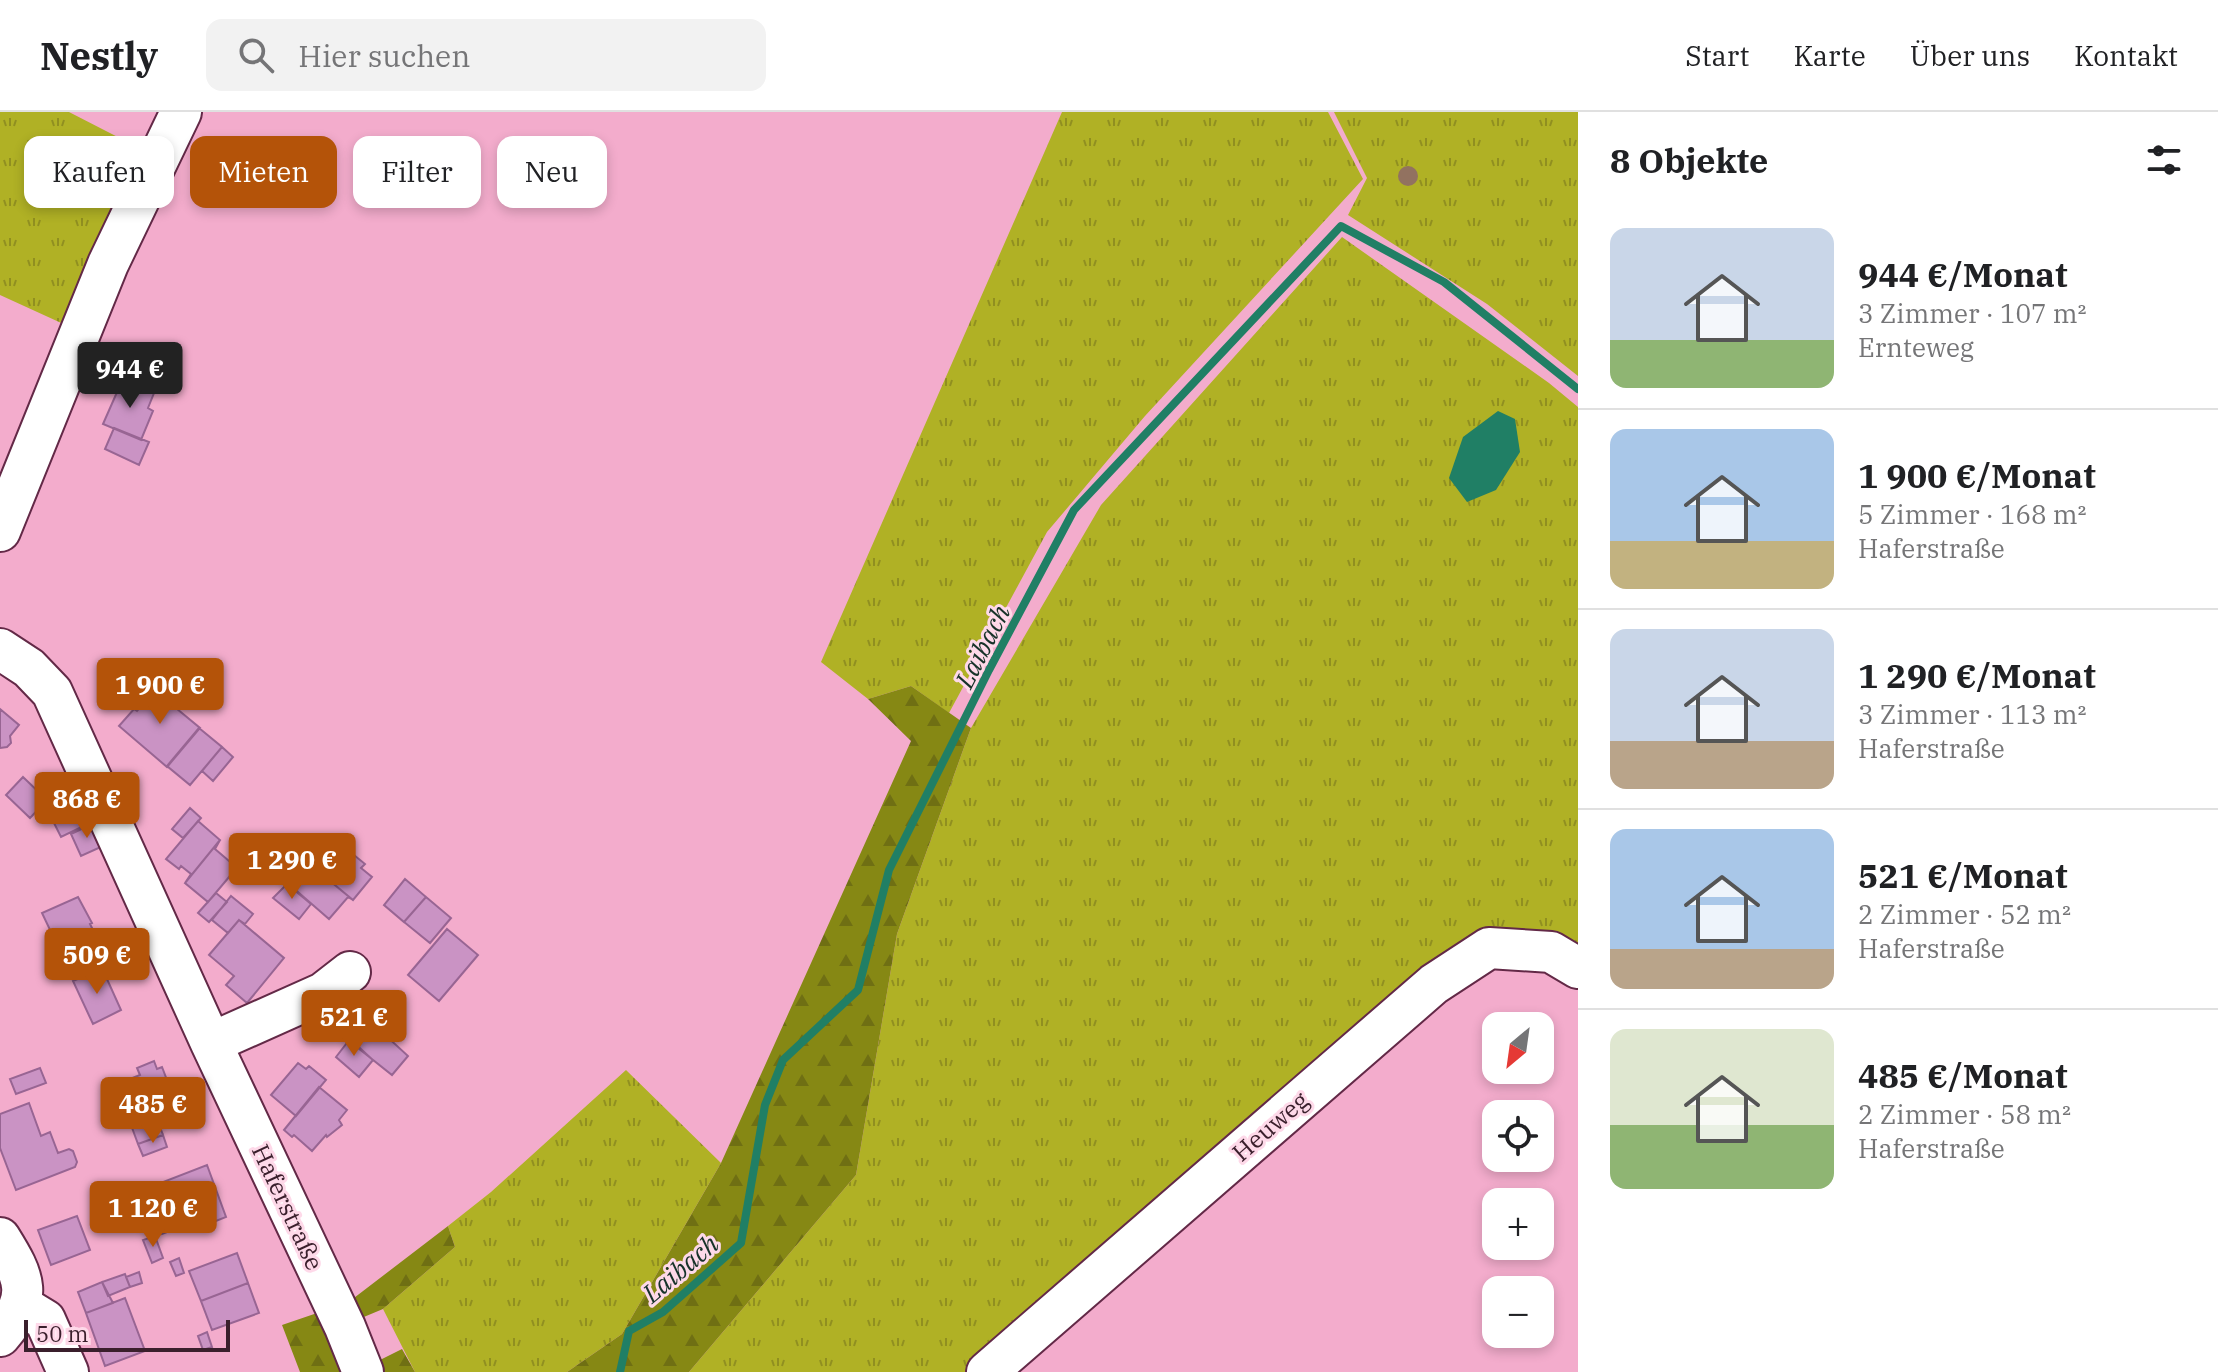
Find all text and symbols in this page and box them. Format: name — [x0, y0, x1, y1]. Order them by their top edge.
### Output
search box — [206, 19, 766, 91]
text: Nestly — [40, 31, 158, 80]
icon: search — [234, 33, 278, 77]
text: Hier suchen — [298, 36, 470, 75]
text: Start — [1685, 37, 1749, 74]
text: Karte — [1793, 37, 1866, 74]
text: Über uns — [1910, 37, 2030, 74]
text: Kontakt — [2074, 37, 2178, 74]
chip: Kaufen — [24, 136, 174, 208]
chip: Mieten — [190, 136, 337, 208]
chip: Filter — [353, 136, 481, 208]
chip: Neu — [497, 136, 607, 208]
text: 8 Objekte — [1610, 138, 1768, 182]
icon: filters — [2142, 138, 2186, 182]
text: 944 €/Monat — [1858, 252, 2068, 296]
icon: home — [1674, 260, 1770, 356]
text: 3 Zimmer · 107 m² — [1858, 296, 2087, 330]
text: Ernteweg — [1858, 330, 1974, 364]
pin: 944 € — [74, 342, 186, 410]
text: 944 € — [96, 351, 164, 385]
text: 1 900 €/Monat — [1858, 453, 2096, 497]
icon: home — [1674, 461, 1770, 557]
text: 5 Zimmer · 168 m² — [1858, 497, 2087, 531]
text: Haferstraße — [1858, 531, 2005, 565]
water label: Laibach — [946, 598, 1018, 694]
text: 1 290 €/Monat — [1858, 653, 2096, 697]
pin: 1 900 € — [86, 658, 234, 726]
icon: home — [1674, 661, 1770, 757]
text: 1 900 € — [115, 667, 205, 701]
text: 3 Zimmer · 113 m² — [1858, 697, 2087, 731]
text: Haferstraße — [1858, 731, 2005, 765]
pin: 868 € — [31, 772, 143, 840]
text: 868 € — [53, 781, 121, 815]
pin: 1 290 € — [218, 833, 366, 901]
text: 1 290 € — [247, 842, 337, 876]
text: 521 €/Monat — [1858, 853, 2068, 897]
icon: home — [1674, 861, 1770, 957]
text: 2 Zimmer · 52 m² — [1858, 897, 2071, 931]
pin: 509 € — [41, 928, 153, 996]
text: Haferstraße — [1858, 931, 2005, 965]
text: 509 € — [63, 937, 131, 971]
pin: 521 € — [298, 990, 410, 1058]
text: 521 € — [320, 999, 388, 1033]
north arrow — [1482, 1012, 1554, 1084]
map controls — [1482, 1012, 1554, 1348]
text: 485 €/Monat — [1858, 1053, 2068, 1097]
icon: home — [1674, 1061, 1770, 1157]
pin: 485 € — [97, 1077, 209, 1145]
street label: Heuweg — [1225, 1084, 1315, 1168]
text: 485 € — [119, 1086, 187, 1120]
text: 2 Zimmer · 58 m² — [1858, 1097, 2071, 1131]
button: locate — [1482, 1100, 1554, 1172]
text: Haferstraße — [1858, 1131, 2005, 1165]
street label: Haferstraße — [245, 1139, 331, 1275]
pin: 1 120 € — [79, 1181, 227, 1249]
button: + — [1482, 1188, 1554, 1260]
text: 1 120 € — [108, 1190, 198, 1224]
water label: Laibach — [634, 1226, 726, 1310]
button: − — [1482, 1276, 1554, 1348]
scale bar — [24, 1316, 230, 1352]
text: 50 m — [36, 1319, 88, 1348]

